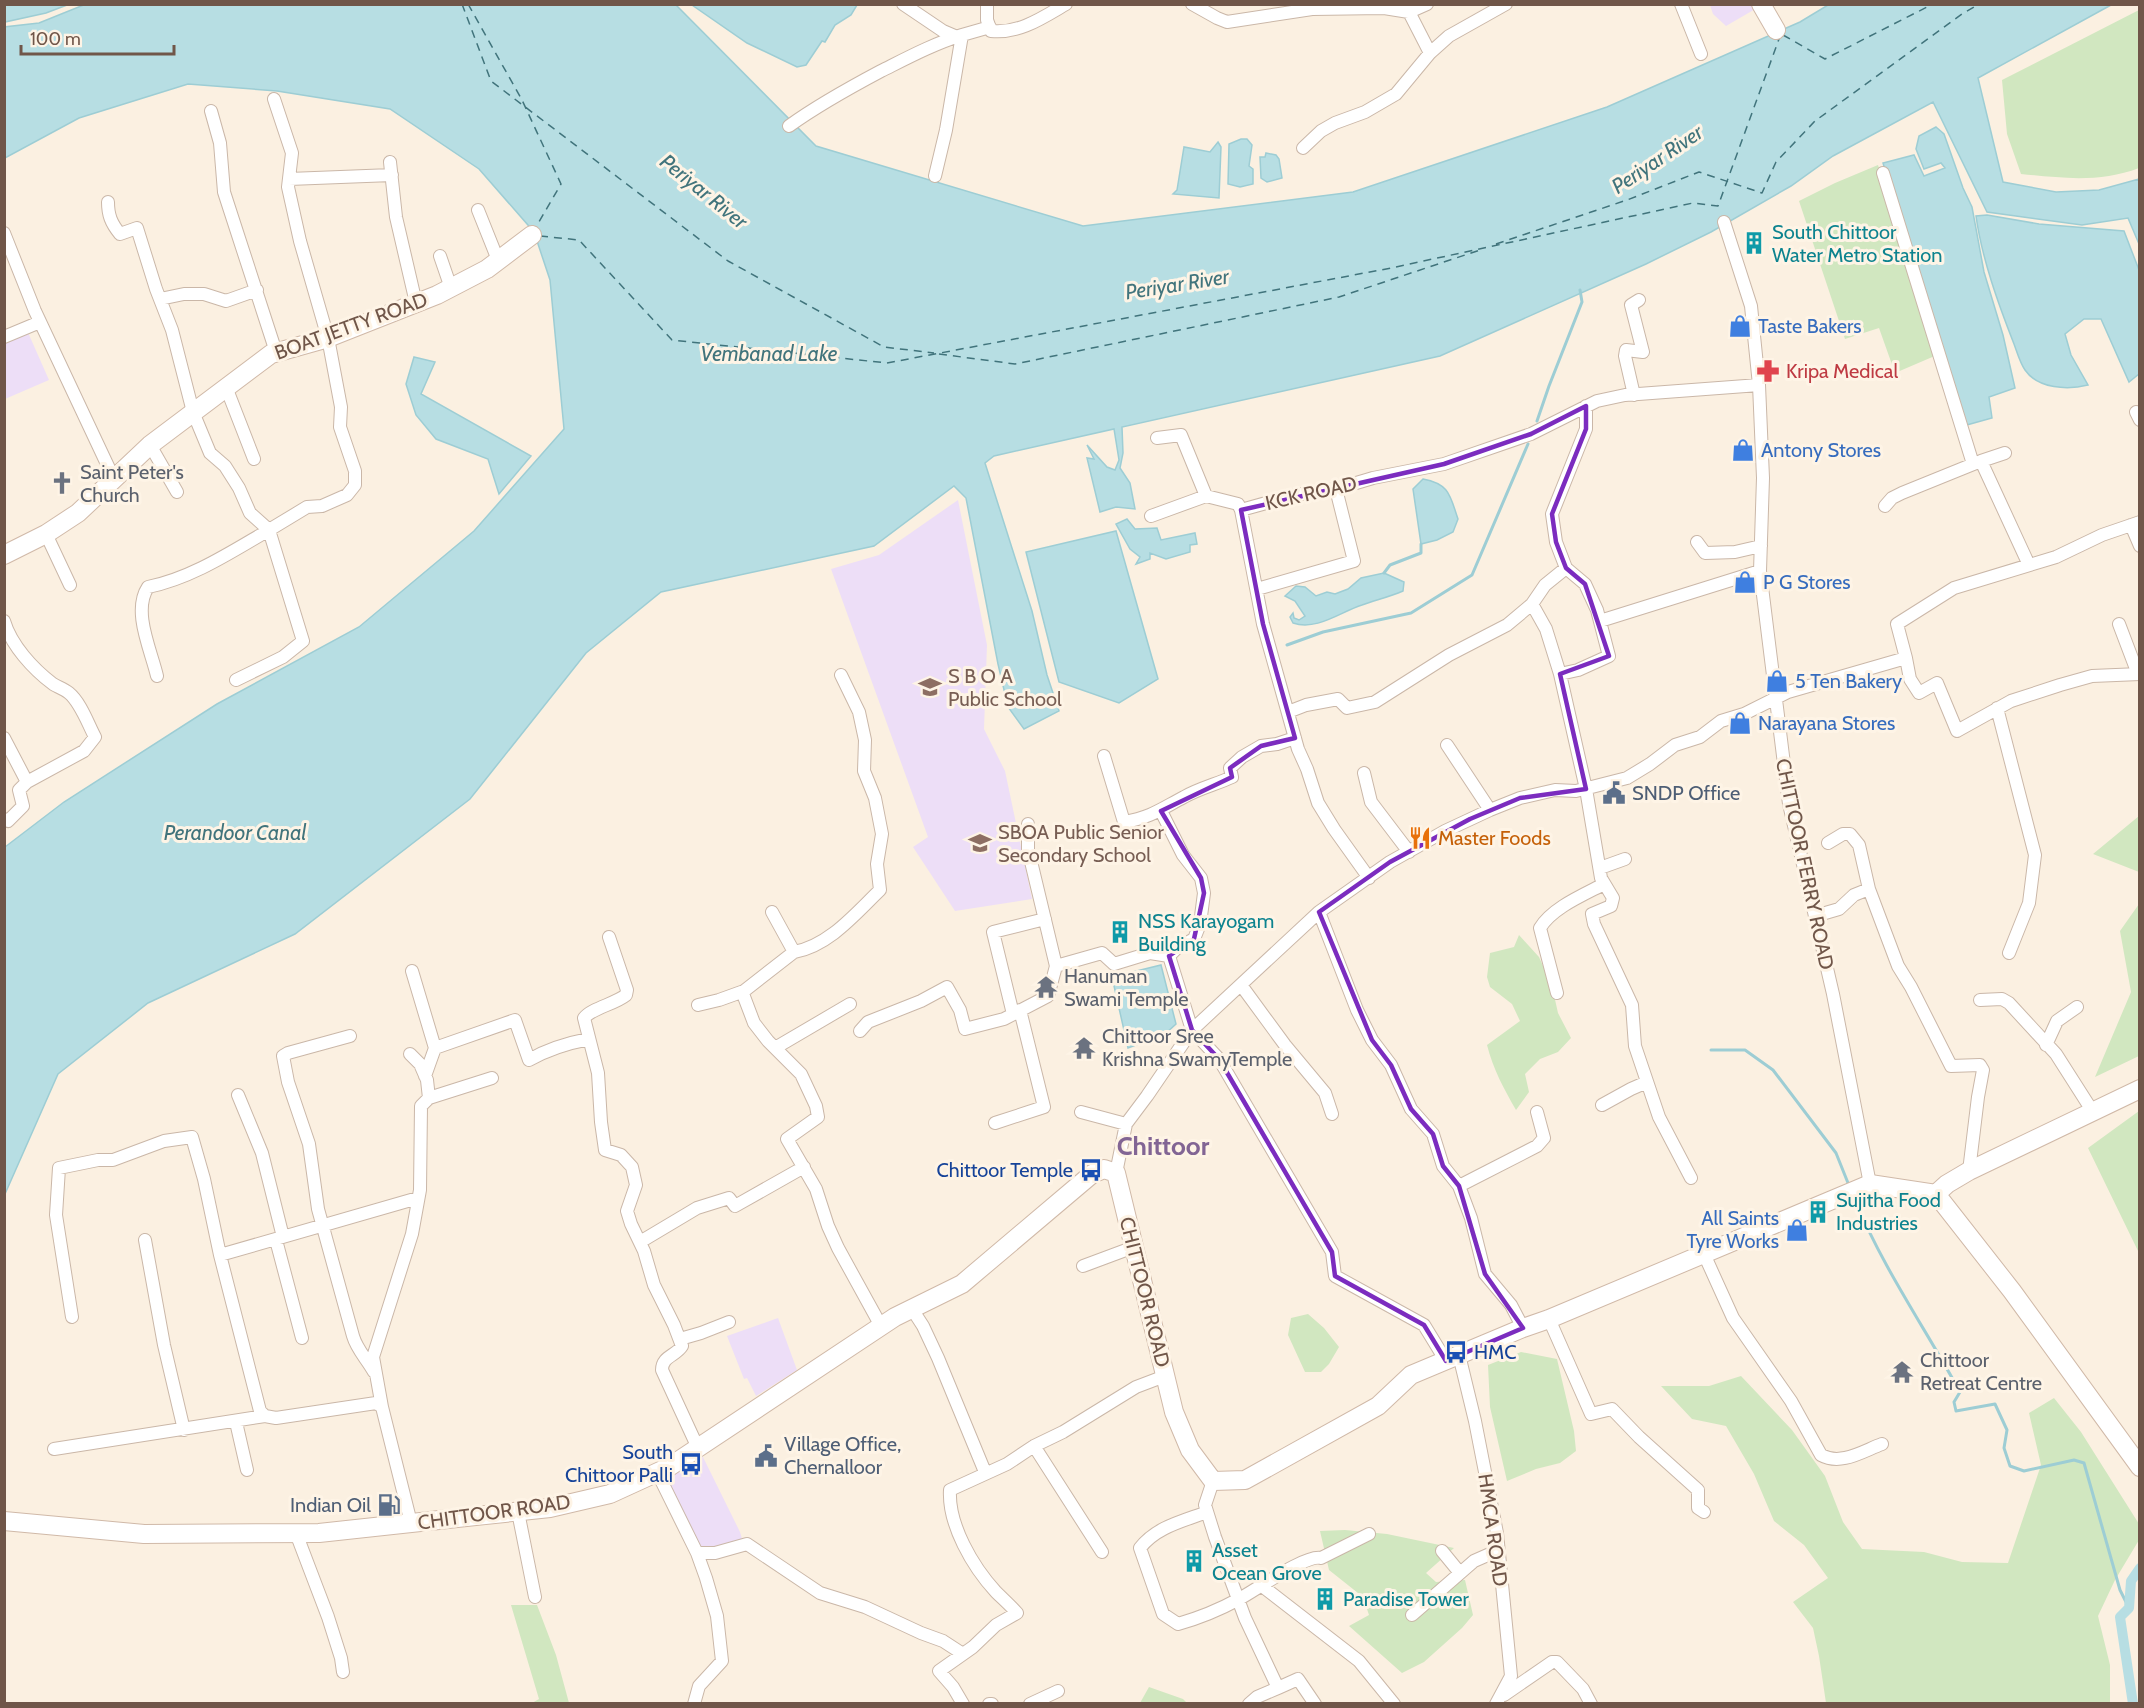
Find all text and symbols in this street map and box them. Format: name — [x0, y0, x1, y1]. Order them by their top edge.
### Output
scale bar — [21, 18, 174, 56]
text: 100 m — [30, 28, 81, 50]
water label: Periyar River — [1607, 118, 1709, 199]
water label: Periyar River — [655, 148, 754, 235]
place label: South Chittoor Water Metro Station — [1772, 220, 1942, 267]
building icon: South Chittoor Water Metro Station — [1741, 230, 1767, 256]
water label: Periyar River — [1123, 263, 1232, 305]
street label: BOAT JETTY ROAD — [271, 287, 431, 365]
shop icon: Taste Bakers — [1727, 313, 1753, 339]
place label: Taste Bakers — [1758, 314, 1862, 338]
water label: Vembanad Lake — [701, 341, 838, 366]
pharmacy icon: Kripa Medical — [1755, 358, 1781, 384]
place label: Kripa Medical — [1786, 359, 1898, 383]
shop icon: Antony Stores — [1730, 437, 1756, 463]
place label: Antony Stores — [1761, 438, 1881, 462]
place label: Saint Peter's Church — [80, 460, 184, 507]
church icon: Saint Peter's Church — [49, 470, 75, 496]
street label: KCK ROAD — [1263, 471, 1359, 515]
shop icon: P G Stores — [1732, 569, 1758, 595]
place label: P G Stores — [1763, 570, 1851, 594]
place label: S B O A Public School — [948, 664, 1062, 711]
shop icon: 5 Ten Bakery — [1764, 668, 1790, 694]
place label: 5 Ten Bakery — [1795, 669, 1902, 693]
school or university icon: S B O A Public School — [917, 674, 943, 700]
shop icon: Narayana Stores — [1727, 710, 1753, 736]
place label: Narayana Stores — [1758, 711, 1895, 735]
street label: CHITTOOR FERRY ROAD — [1771, 756, 1839, 972]
public building icon: SNDP Office — [1601, 780, 1627, 806]
place label: SNDP Office — [1632, 781, 1740, 805]
water label: Perandoor Canal — [164, 820, 306, 845]
place label: SBOA Public Senior Secondary School — [998, 820, 1164, 867]
restaurant icon: Master Foods — [1407, 825, 1433, 851]
place label: Master Foods — [1438, 826, 1551, 850]
school or university icon: SBOA Public Senior Secondary School — [967, 830, 993, 856]
place label: NSS Karayogam Building — [1138, 909, 1274, 956]
building icon: NSS Karayogam Building — [1107, 919, 1133, 945]
place label: Hanuman Swami Temple — [1064, 964, 1189, 1011]
temple icon: Hanuman Swami Temple — [1033, 974, 1059, 1000]
place label: Chittoor Sree Krishna SwamyTemple — [1102, 1024, 1292, 1071]
temple icon: Chittoor Sree Krishna SwamyTemple — [1071, 1035, 1097, 1061]
district label: Chittoor — [1117, 1130, 1210, 1162]
bus stop icon: Chittoor Temple — [1078, 1157, 1104, 1183]
place label: Chittoor Temple — [937, 1158, 1073, 1182]
place label: Sujitha Food Industries — [1836, 1188, 1941, 1235]
building icon: Sujitha Food Industries — [1805, 1199, 1831, 1225]
place label: All Saints Tyre Works — [1686, 1206, 1779, 1253]
street label: CHITTOOR ROAD — [1115, 1214, 1175, 1370]
shop icon: All Saints Tyre Works — [1784, 1217, 1810, 1243]
bus stop icon: HMC — [1443, 1339, 1469, 1365]
place label: HMC — [1474, 1340, 1516, 1364]
place label: Chittoor Retreat Centre — [1920, 1348, 2042, 1395]
temple icon: Chittoor Retreat Centre — [1889, 1359, 1915, 1385]
place label: Village Office, Chernalloor — [784, 1432, 901, 1479]
place label: South Chittoor Palli — [565, 1440, 673, 1487]
public building icon: Village Office, Chernalloor — [753, 1443, 779, 1469]
bus stop icon: South Chittoor Palli — [678, 1451, 704, 1477]
street label: HMCA ROAD — [1473, 1472, 1513, 1588]
street label: CHITTOOR ROAD — [416, 1489, 572, 1535]
fuel station icon: Indian Oil — [376, 1492, 402, 1518]
place label: Indian Oil — [290, 1493, 371, 1517]
place label: Asset Ocean Grove — [1212, 1538, 1322, 1585]
building icon: Asset Ocean Grove — [1181, 1548, 1207, 1574]
building icon: Paradise Tower — [1312, 1586, 1338, 1612]
place label: Paradise Tower — [1343, 1587, 1470, 1611]

